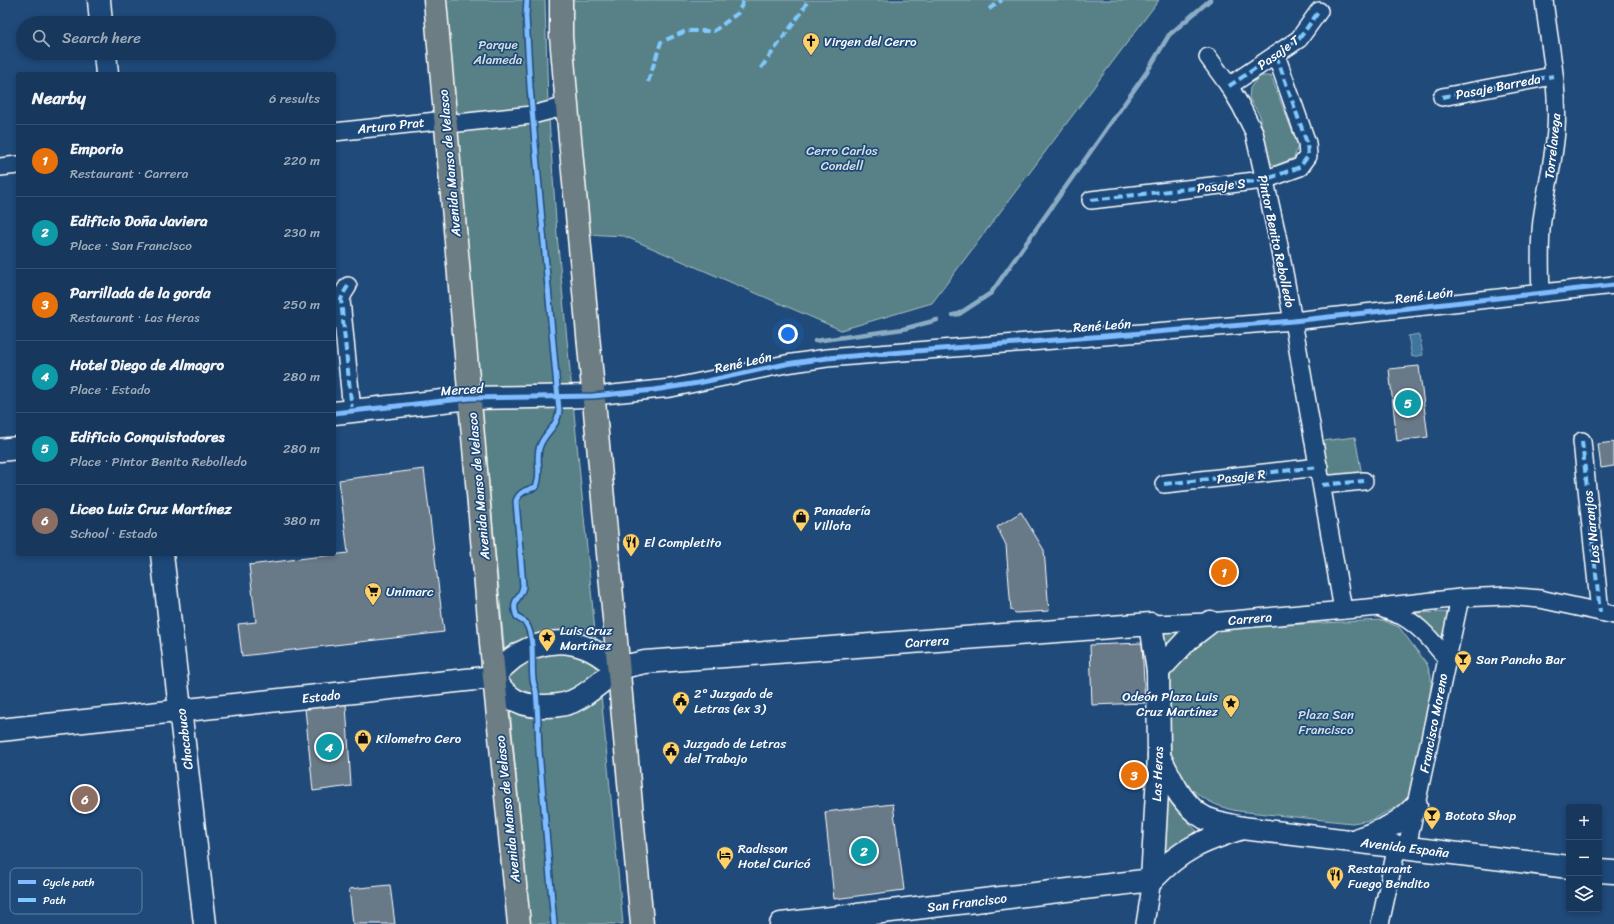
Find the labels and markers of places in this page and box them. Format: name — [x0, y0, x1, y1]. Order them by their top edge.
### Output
place label: Virgen del Cerro — [824, 30, 917, 53]
church icon: Virgen del Cerro — [801, 31, 821, 56]
pin: 5 — [1395, 388, 1421, 418]
place label: Panadería Villota — [814, 499, 871, 537]
shop icon: Panadería Villota — [791, 507, 811, 532]
place label: El Completito — [644, 531, 722, 554]
restaurant icon: El Completito — [621, 532, 641, 557]
pin: 1 — [1211, 557, 1237, 587]
place label: Unimarc — [386, 580, 434, 603]
supermarket icon: Unimarc — [363, 581, 383, 606]
place label: Luis Cruz Martínez — [560, 619, 613, 657]
place icon: Luis Cruz Martínez — [537, 627, 557, 652]
place label: San Pancho Bar — [1476, 648, 1566, 671]
bar icon: San Pancho Bar — [1453, 649, 1473, 674]
place label: 2° Juzgado de Letras (ex 3) — [694, 682, 773, 720]
place label: Odeón Plaza Luis Cruz Martínez — [1122, 685, 1219, 723]
public building icon: 2° Juzgado de Letras (ex 3) — [671, 690, 691, 715]
place icon: Odeón Plaza Luis Cruz Martínez — [1221, 693, 1241, 718]
place label: Kilometro Cero — [376, 727, 462, 750]
shop icon: Kilometro Cero — [353, 728, 373, 753]
pin: 4 — [316, 732, 342, 762]
place label: Juzgado de Letras del Trabajo — [683, 732, 787, 770]
public building icon: Juzgado de Letras del Trabajo — [661, 740, 681, 765]
pin: 3 — [1121, 760, 1147, 790]
pin: 6 — [72, 784, 98, 814]
place label: Bototo Shop — [1445, 804, 1516, 827]
bar icon: Bototo Shop — [1422, 805, 1442, 830]
pin: 2 — [851, 836, 877, 866]
place label: Radisson Hotel Curicó — [738, 837, 811, 875]
hotel icon: Radisson Hotel Curicó — [715, 845, 735, 870]
place label: Restaurant Fuego Bendito — [1348, 857, 1430, 895]
restaurant icon: Restaurant Fuego Bendito — [1325, 865, 1345, 890]

